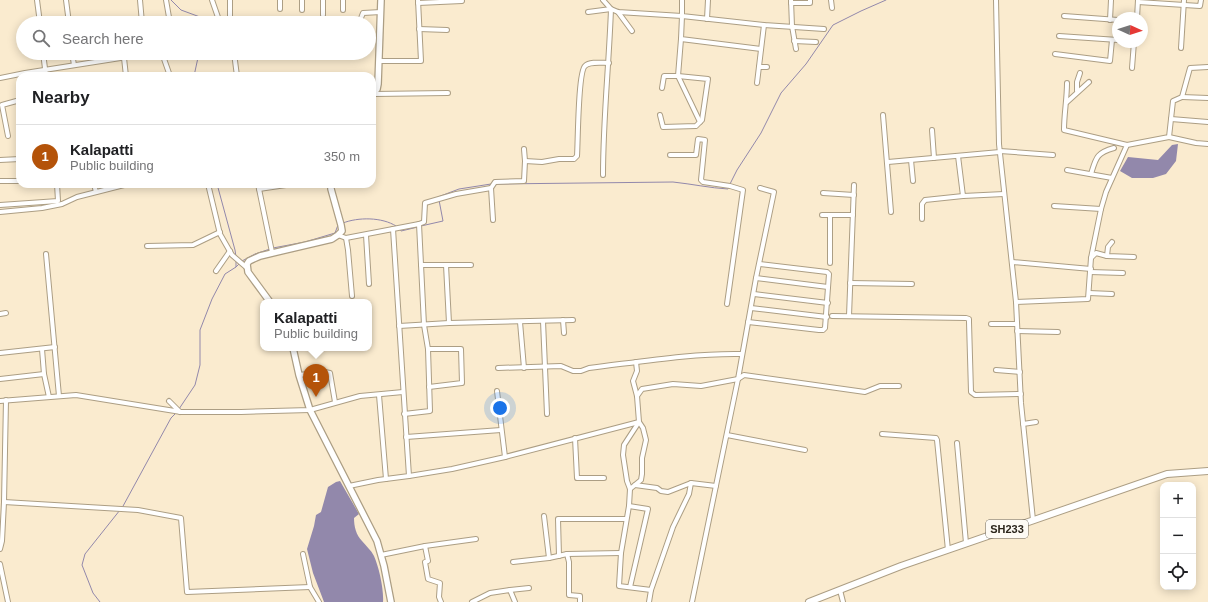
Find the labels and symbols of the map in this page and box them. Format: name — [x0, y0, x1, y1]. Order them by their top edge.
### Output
north arrow — [1112, 12, 1148, 48]
pin: 1 — [303, 364, 329, 397]
your location — [490, 398, 510, 418]
road number: SH233 — [986, 520, 1028, 538]

